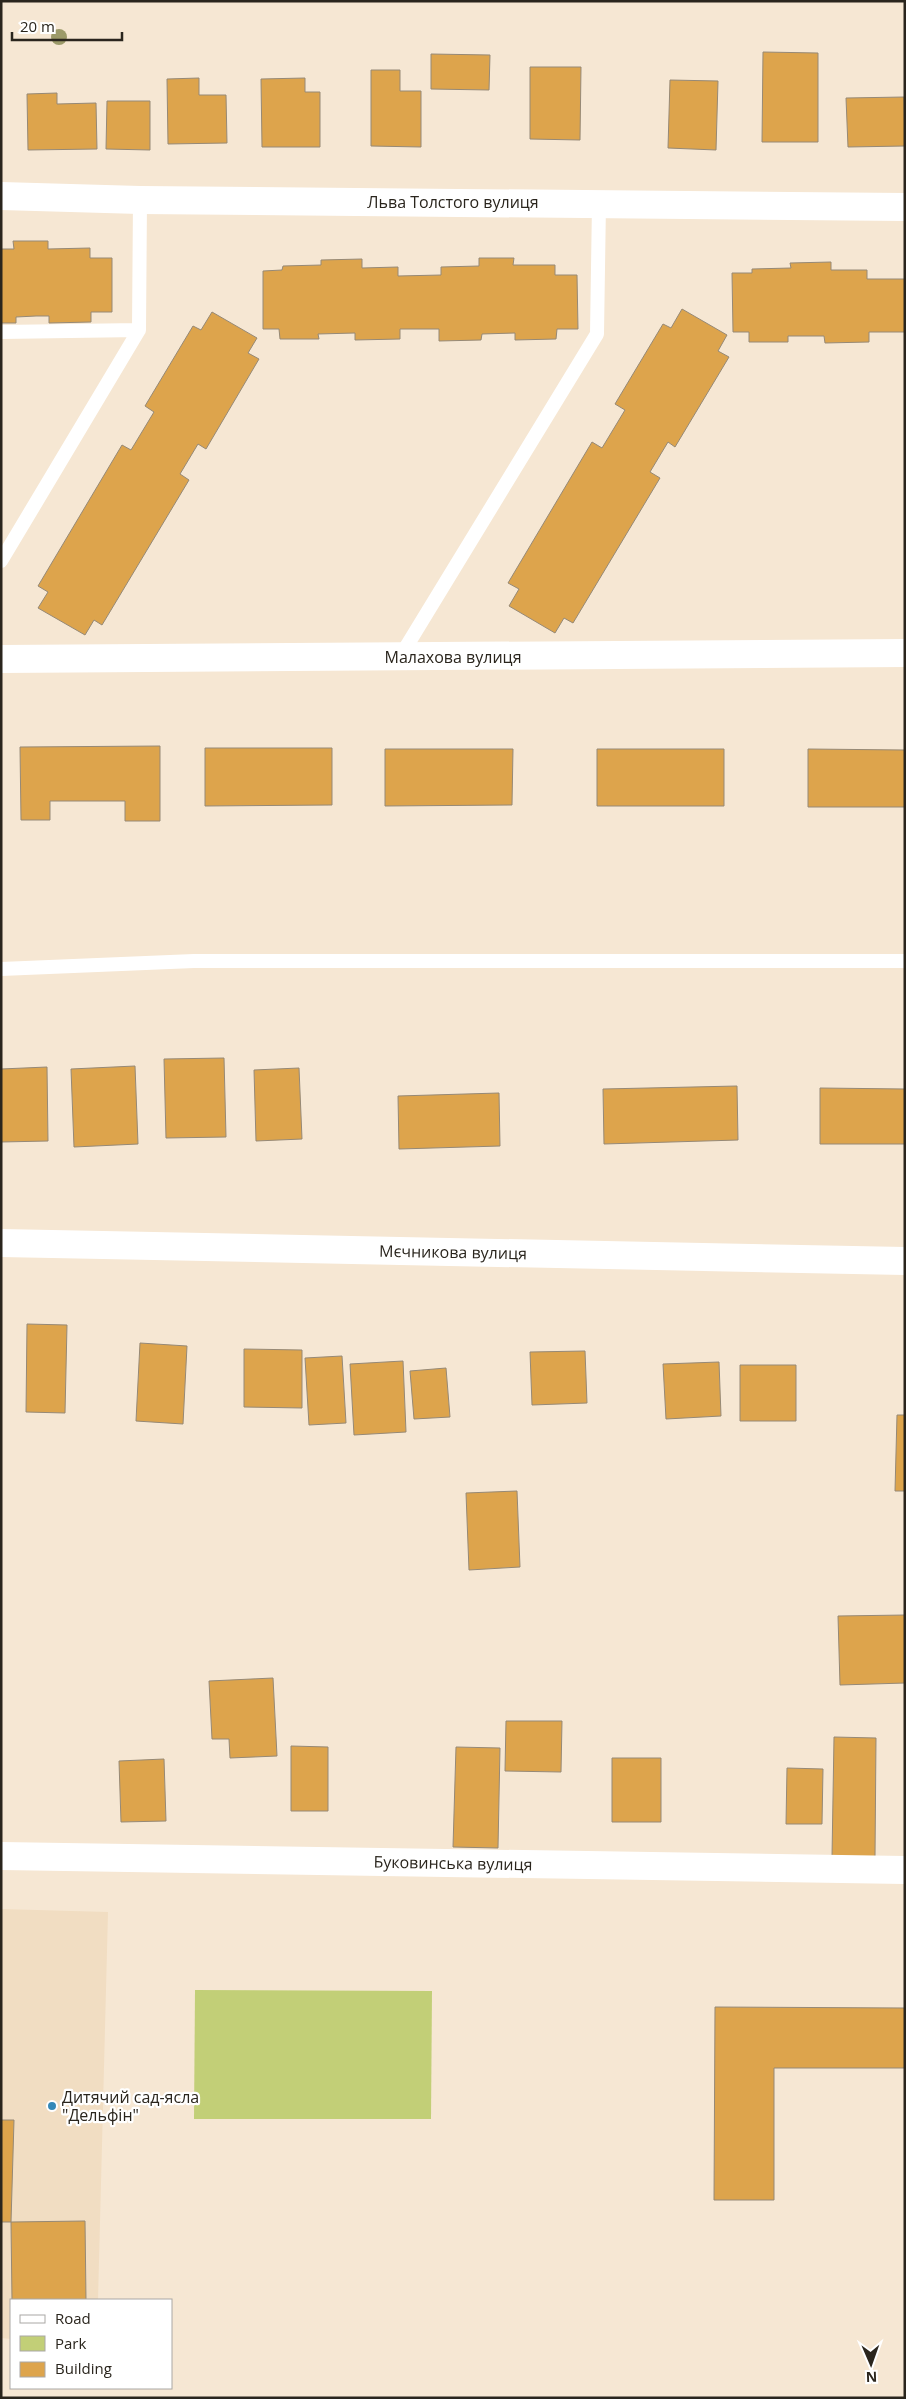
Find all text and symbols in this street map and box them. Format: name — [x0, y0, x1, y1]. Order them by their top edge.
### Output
scale bar — [12, 10, 122, 42]
text: 20 m — [20, 16, 55, 36]
street label: Льва Толстого вулиця — [367, 191, 539, 213]
street label: Малахова вулиця — [385, 646, 521, 668]
street label: Мєчникова вулиця — [379, 1240, 527, 1264]
street label: Буковинська вулиця — [373, 1851, 533, 1875]
place label: Дитячий сад-ясла "Дельфін" — [62, 2086, 199, 2126]
marker: Дитячий сад-ясла "Дельфін" — [46, 2100, 58, 2112]
legend — [10, 2299, 172, 2389]
text: Road — [55, 2308, 91, 2328]
text: Park — [55, 2333, 86, 2353]
north arrow — [846, 2339, 896, 2389]
text: Building — [55, 2358, 112, 2378]
text: N — [865, 2368, 877, 2387]

